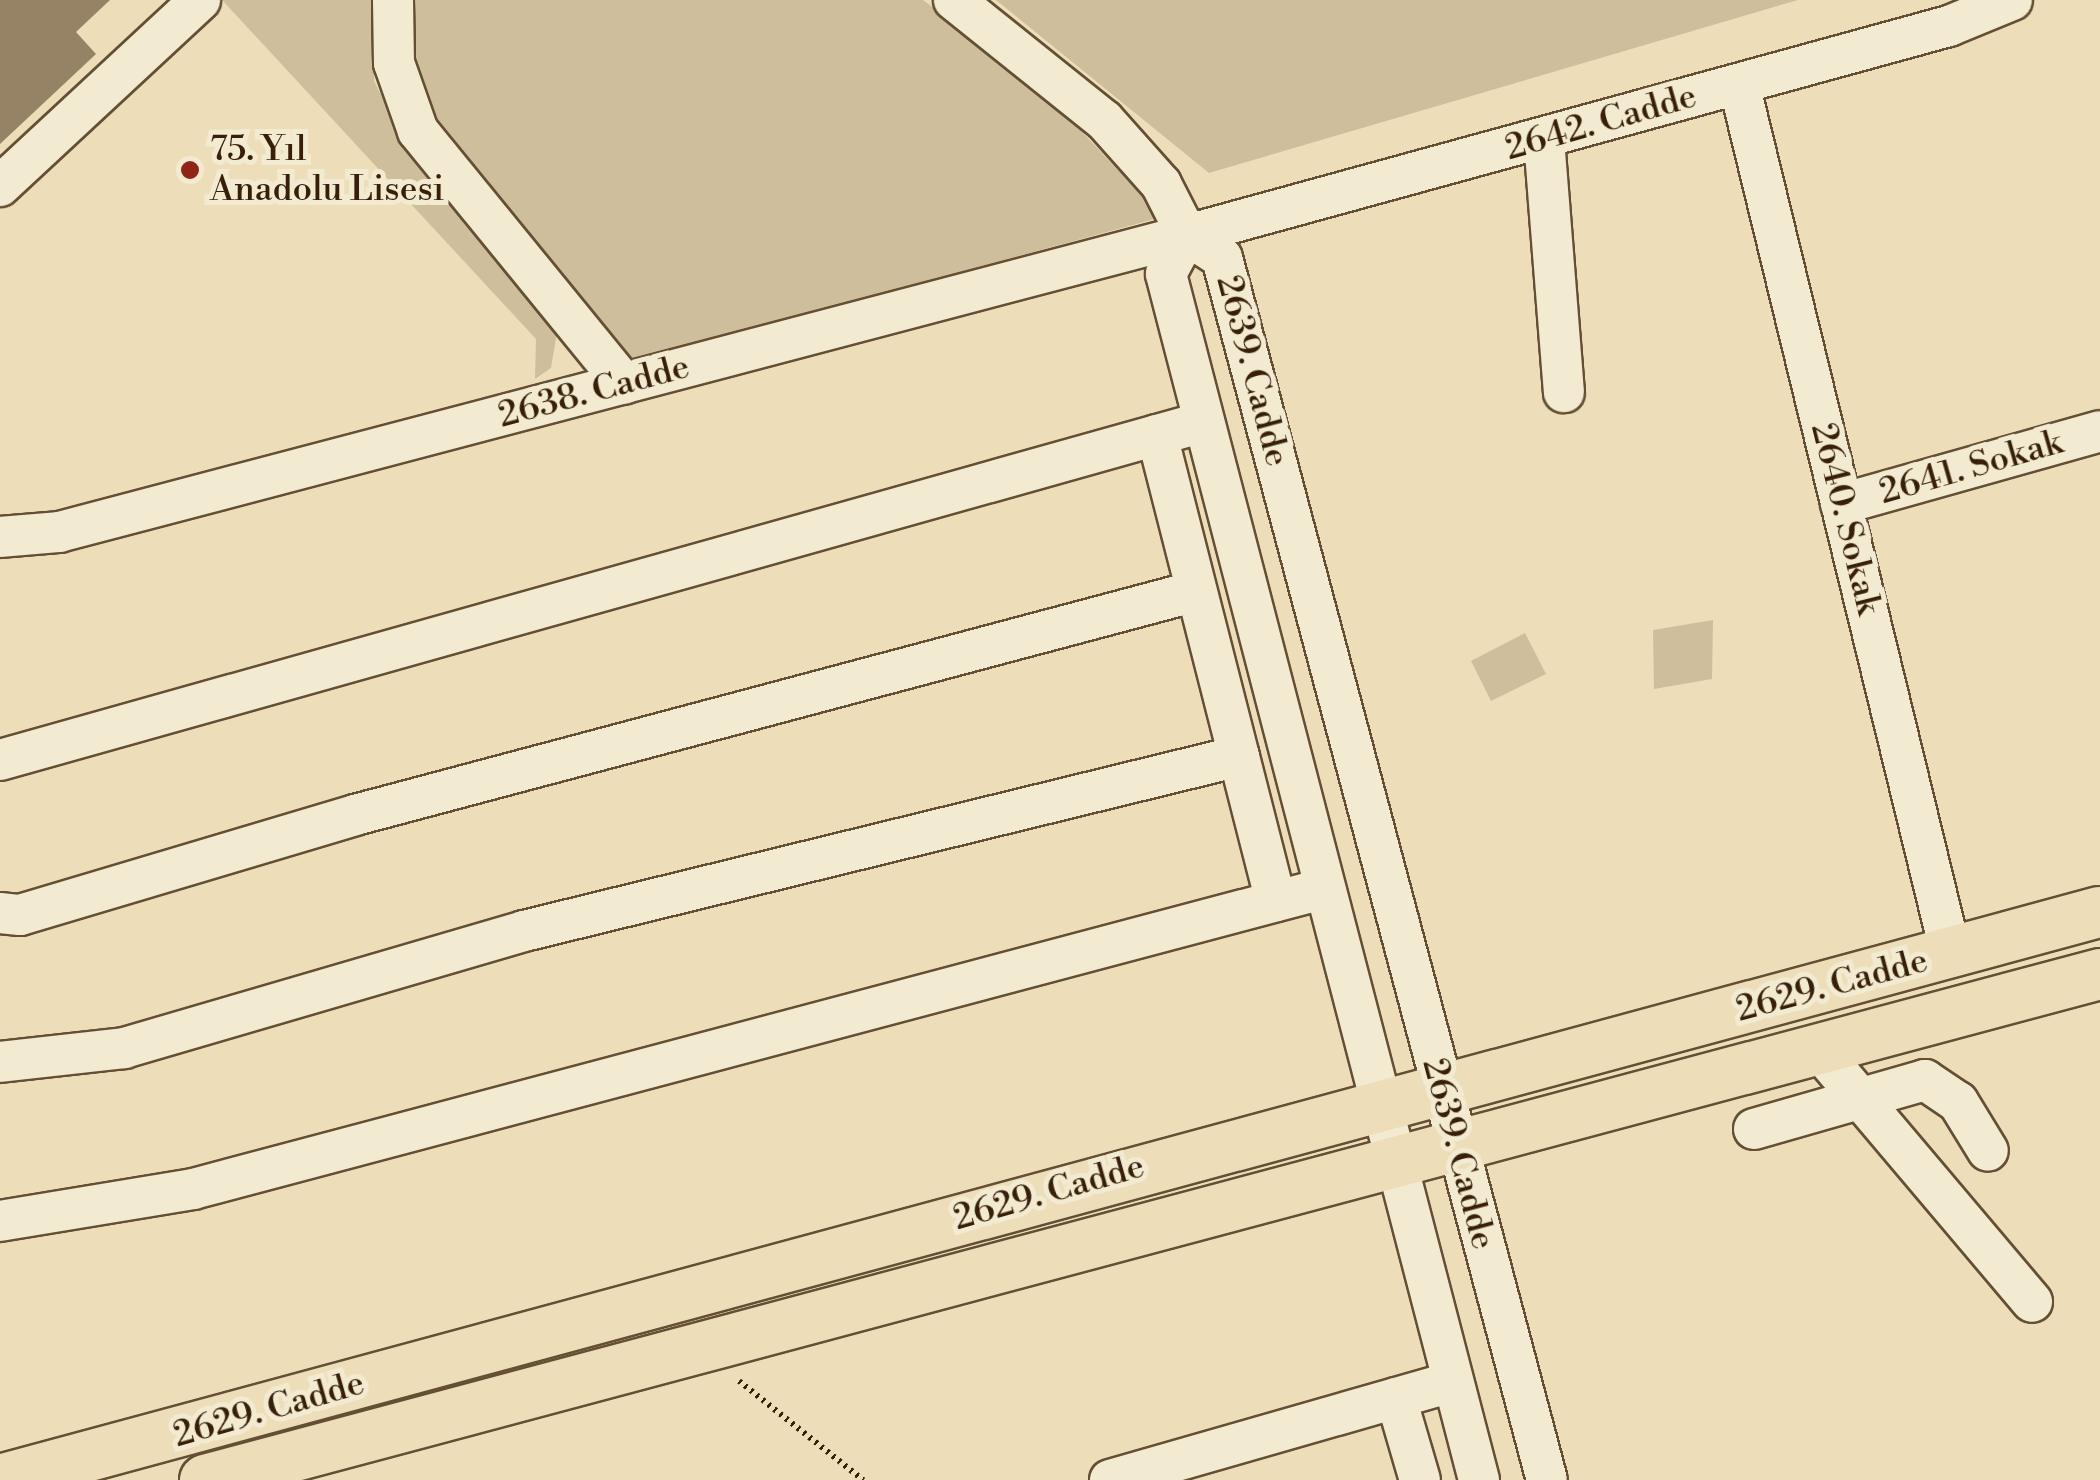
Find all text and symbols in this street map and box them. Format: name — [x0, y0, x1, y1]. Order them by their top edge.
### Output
street label: 2642. Cadde — [1501, 76, 1701, 170]
place label: 75. Yıl Anadolu Lisesi — [210, 129, 444, 211]
marker: 75. Yıl Anadolu Lisesi — [179, 159, 201, 181]
street label: 2639. Cadde — [1206, 271, 1298, 471]
street label: 2638. Cadde — [494, 346, 694, 438]
street label: 2640. Sokak — [1801, 419, 1889, 619]
street label: 2641. Sokak — [1875, 422, 2067, 514]
street label: 2629. Cadde — [1732, 940, 1932, 1032]
street label: 2639. Cadde — [1412, 1054, 1504, 1254]
street label: 2629. Cadde — [949, 1146, 1149, 1240]
street label: 2629. Cadde — [169, 1363, 369, 1457]

